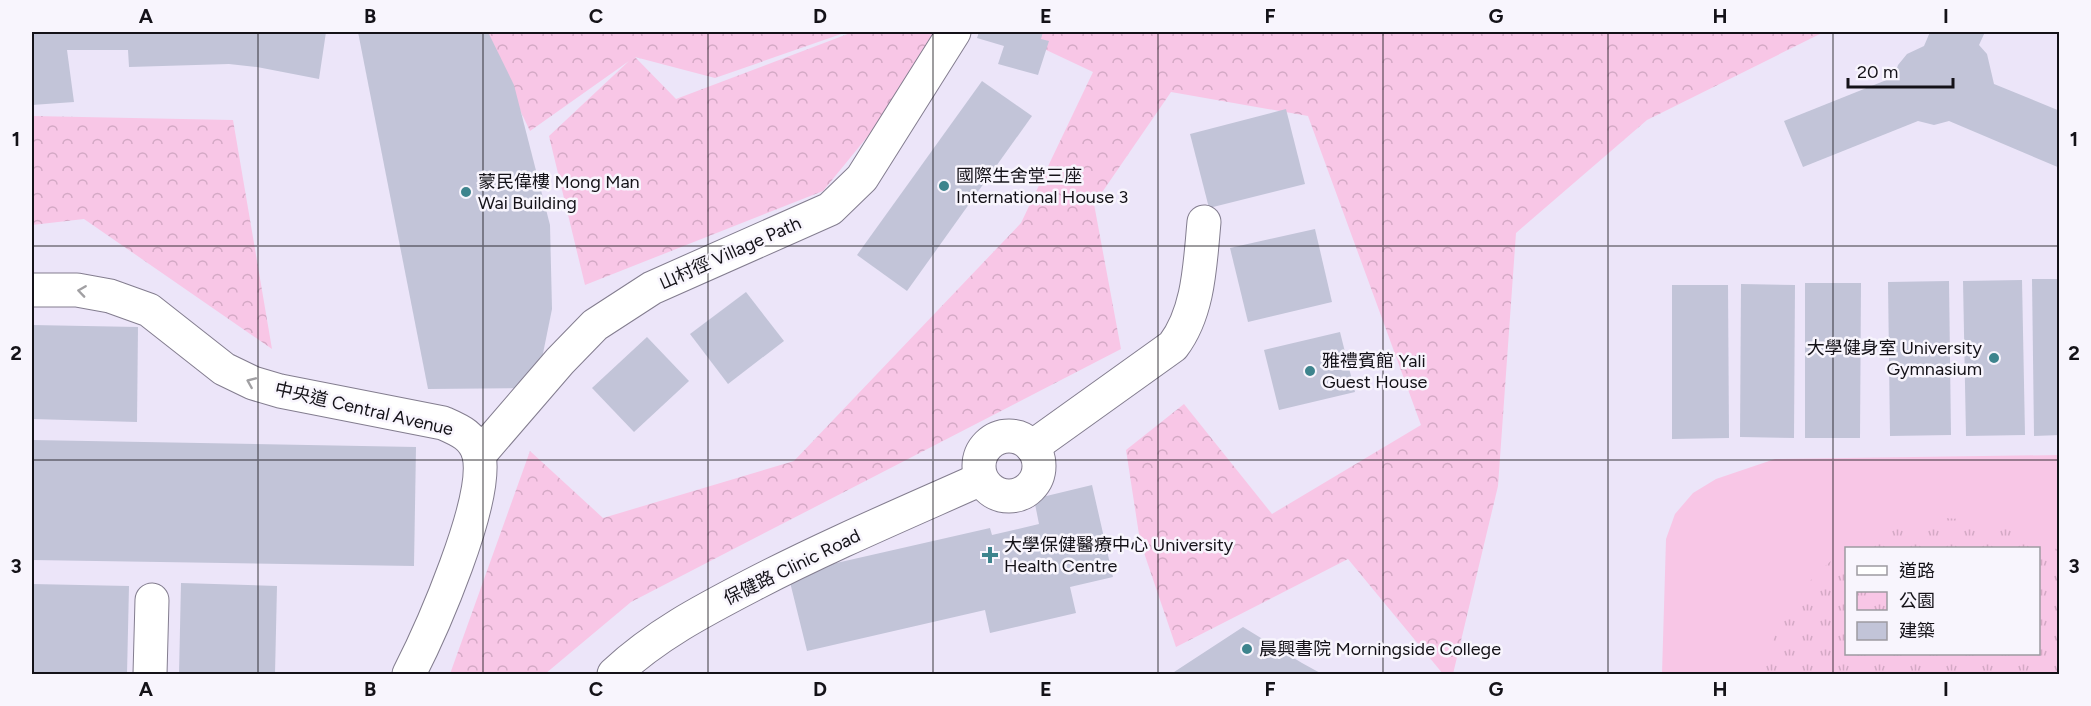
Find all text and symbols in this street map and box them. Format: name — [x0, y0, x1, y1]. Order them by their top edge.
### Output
text: A — [139, 4, 154, 28]
text: B — [364, 4, 376, 28]
text: C — [589, 4, 603, 28]
text: D — [813, 4, 827, 28]
text: E — [1040, 4, 1052, 28]
text: F — [1264, 4, 1276, 28]
text: G — [1489, 4, 1504, 28]
text: H — [1713, 4, 1728, 28]
text: I — [1943, 4, 1949, 28]
scale bar — [1848, 51, 1953, 89]
text: 20 m — [1857, 61, 1898, 83]
text: 1 — [12, 127, 20, 151]
text: 1 — [2070, 127, 2078, 151]
place label: 國際生舍堂三座 International House 3 — [956, 165, 1128, 208]
place label: 蒙民偉樓 Mong Man Wai Building — [478, 171, 640, 214]
marker: 國際生舍堂三座 International House 3 — [937, 179, 951, 193]
marker: 蒙民偉樓 Mong Man Wai Building — [459, 185, 473, 199]
street label: 山村徑 Village Path — [655, 212, 805, 294]
one-way arrow — [78, 286, 87, 298]
place label: 大學健身室 University Gymnasium — [1807, 337, 1983, 380]
text: 2 — [10, 341, 22, 365]
text: 2 — [2068, 341, 2080, 365]
place label: 雅禮賓館 Yali Guest House — [1322, 350, 1428, 393]
marker: 大學健身室 University Gymnasium — [1987, 351, 2001, 365]
marker: 雅禮賓館 Yali Guest House — [1303, 364, 1317, 378]
one-way arrow — [246, 377, 257, 389]
street label: 中央道 Central Avenue — [273, 378, 456, 440]
street label: 保健路 Clinic Road — [720, 524, 864, 610]
place label: 大學保健醫療中心 University Health Centre — [1004, 534, 1234, 577]
marker: 大學保健醫療中心 University Health Centre — [981, 546, 999, 564]
legend — [1845, 547, 2040, 655]
text: 3 — [10, 554, 22, 578]
text: 3 — [2068, 554, 2080, 578]
text: 道路 — [1899, 560, 1935, 582]
text: 公園 — [1899, 590, 1935, 612]
text: 建築 — [1899, 620, 1935, 642]
place label: 晨興書院 Morningside College — [1259, 638, 1501, 660]
marker: 晨興書院 Morningside College — [1240, 642, 1254, 656]
text: A — [139, 677, 154, 701]
text: B — [364, 677, 376, 701]
text: C — [589, 677, 603, 701]
text: D — [813, 677, 827, 701]
text: E — [1040, 677, 1052, 701]
text: F — [1264, 677, 1276, 701]
text: G — [1489, 677, 1504, 701]
text: H — [1713, 677, 1728, 701]
text: I — [1943, 677, 1949, 701]

